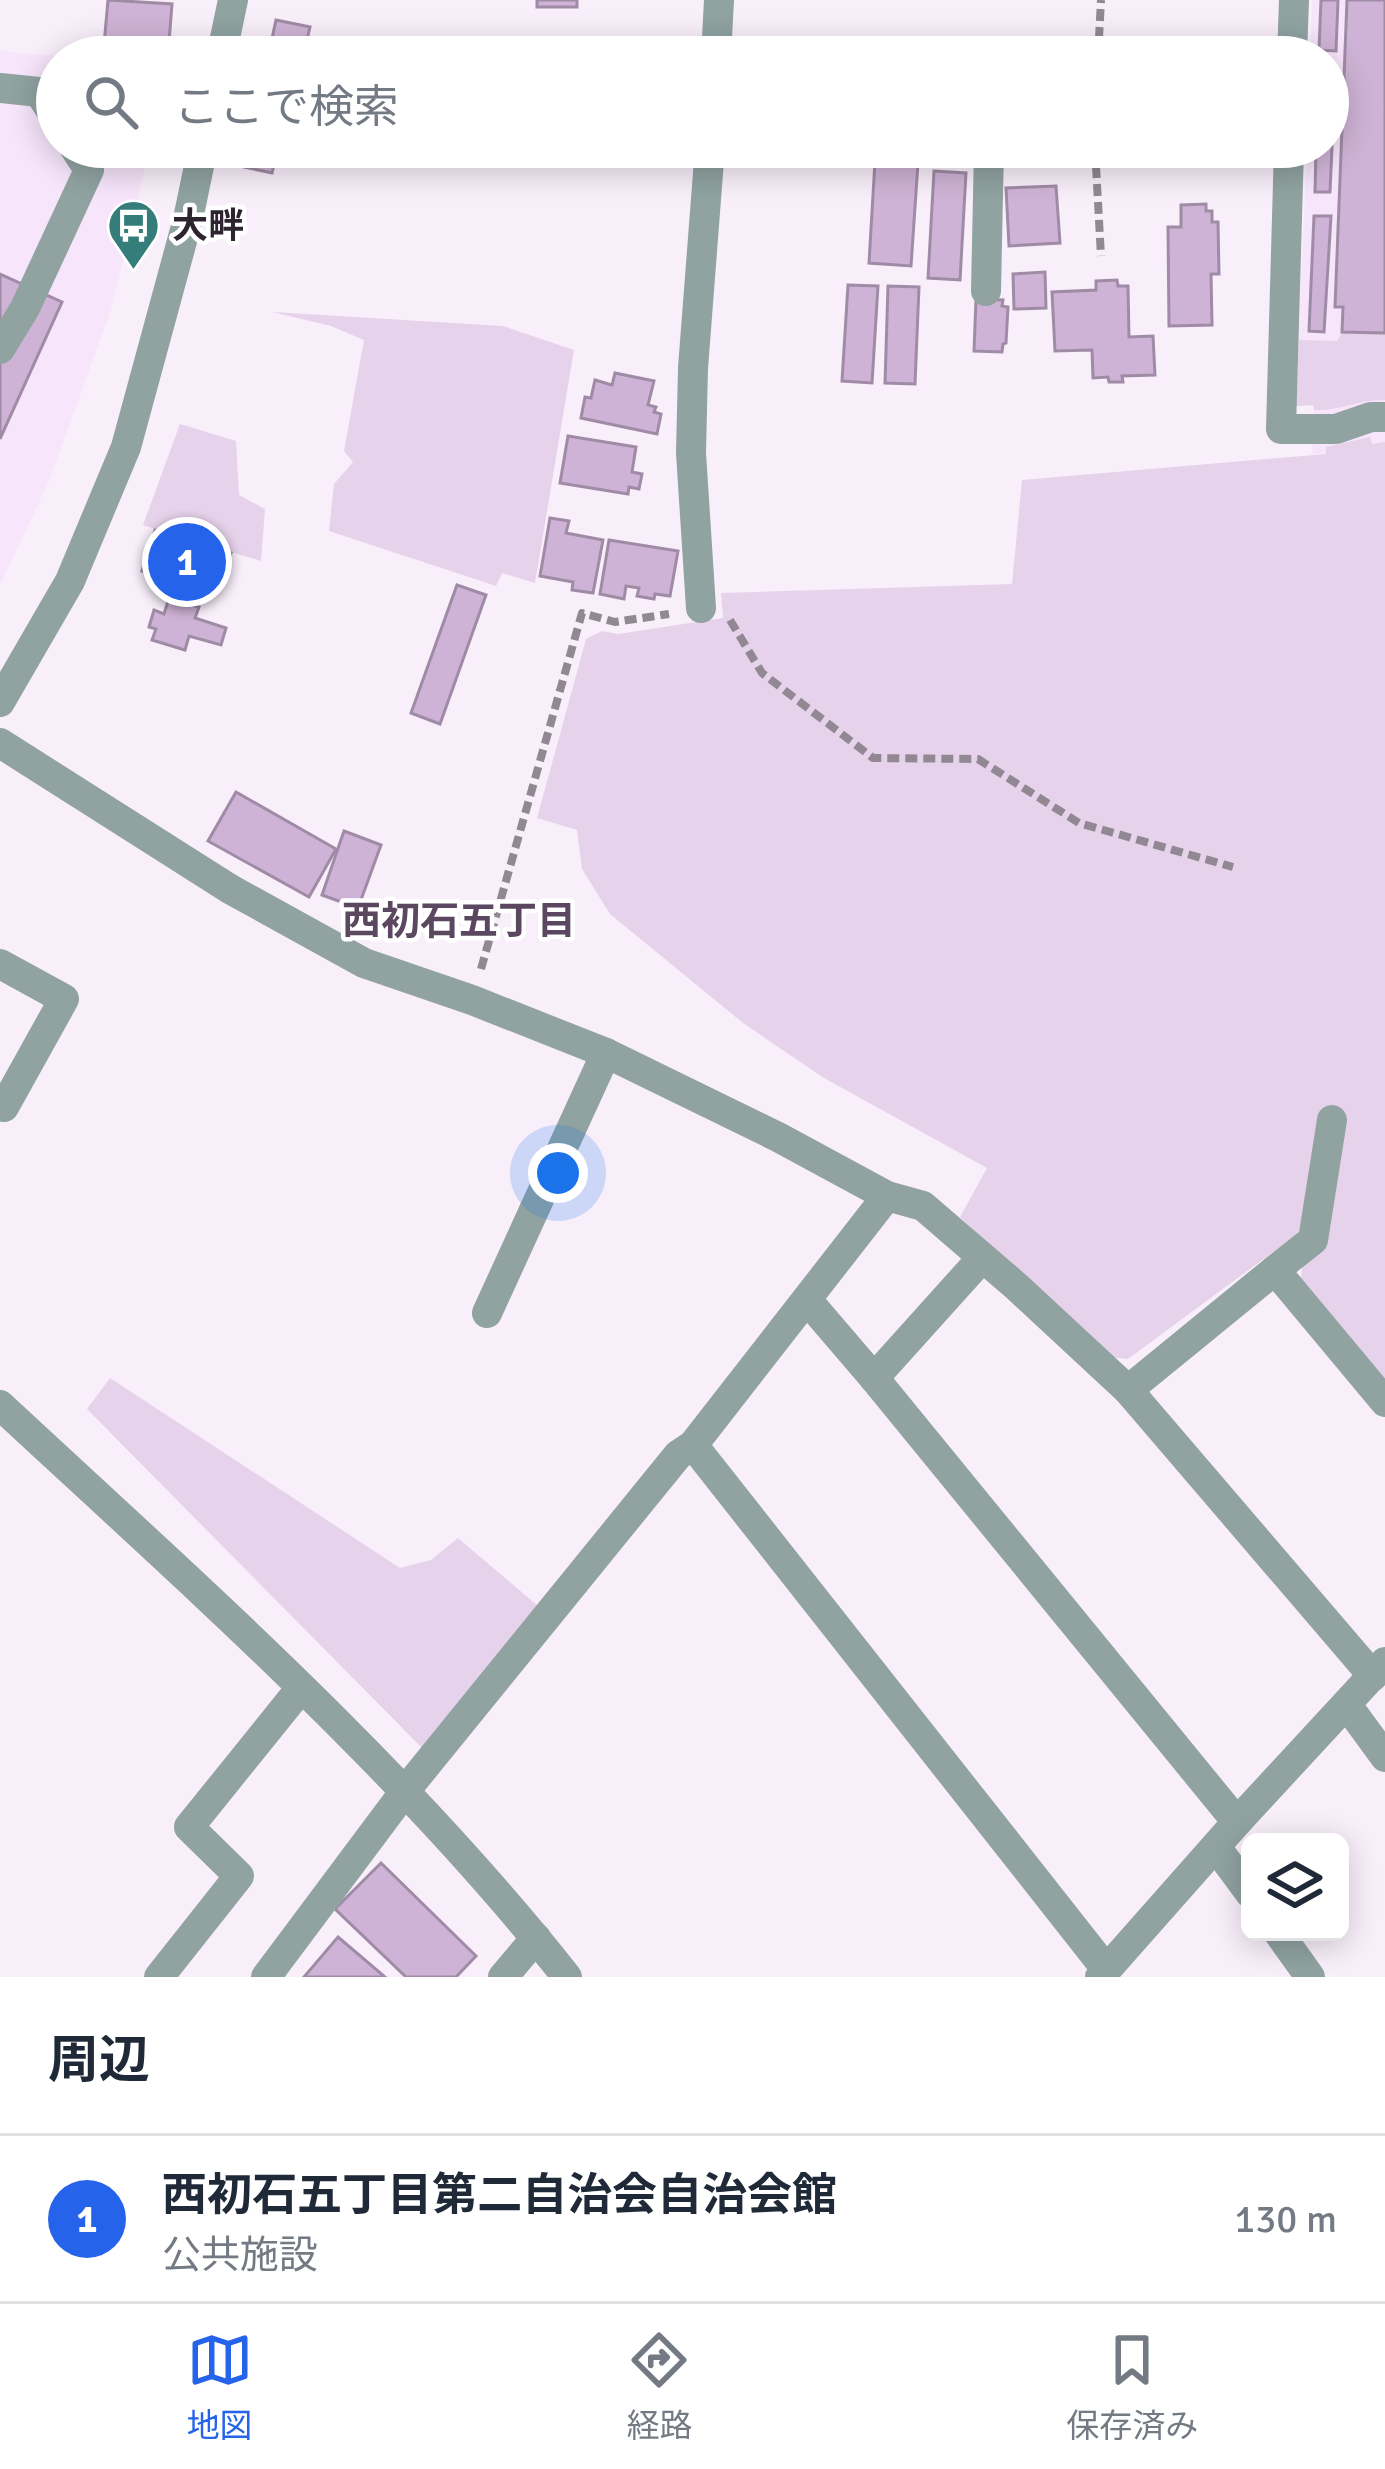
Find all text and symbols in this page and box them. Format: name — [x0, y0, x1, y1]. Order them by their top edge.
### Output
search box — [36, 36, 1349, 168]
icon: search — [78, 69, 144, 135]
text: ここで検索 — [174, 80, 399, 135]
bus stop icon: 大畔 — [105, 197, 161, 271]
place label: 大畔 — [172, 204, 244, 249]
pin: 1 — [148, 517, 226, 607]
district label: 西初石五丁目 — [342, 897, 576, 945]
your location — [528, 1143, 588, 1203]
map controls — [1241, 1833, 1349, 1941]
button: layers — [1241, 1833, 1349, 1941]
text: 周辺 — [48, 2029, 150, 2092]
text: 西初石五丁目第二自治会自治会館 — [162, 2168, 837, 2223]
text: 1 — [76, 2195, 98, 2243]
text: 130 m — [1234, 2195, 1337, 2243]
text: 公共施設 — [162, 2231, 318, 2279]
tab: 地図 — [187, 2327, 253, 2447]
tab: 経路 — [626, 2327, 692, 2447]
tab: 保存済み — [1066, 2327, 1198, 2447]

